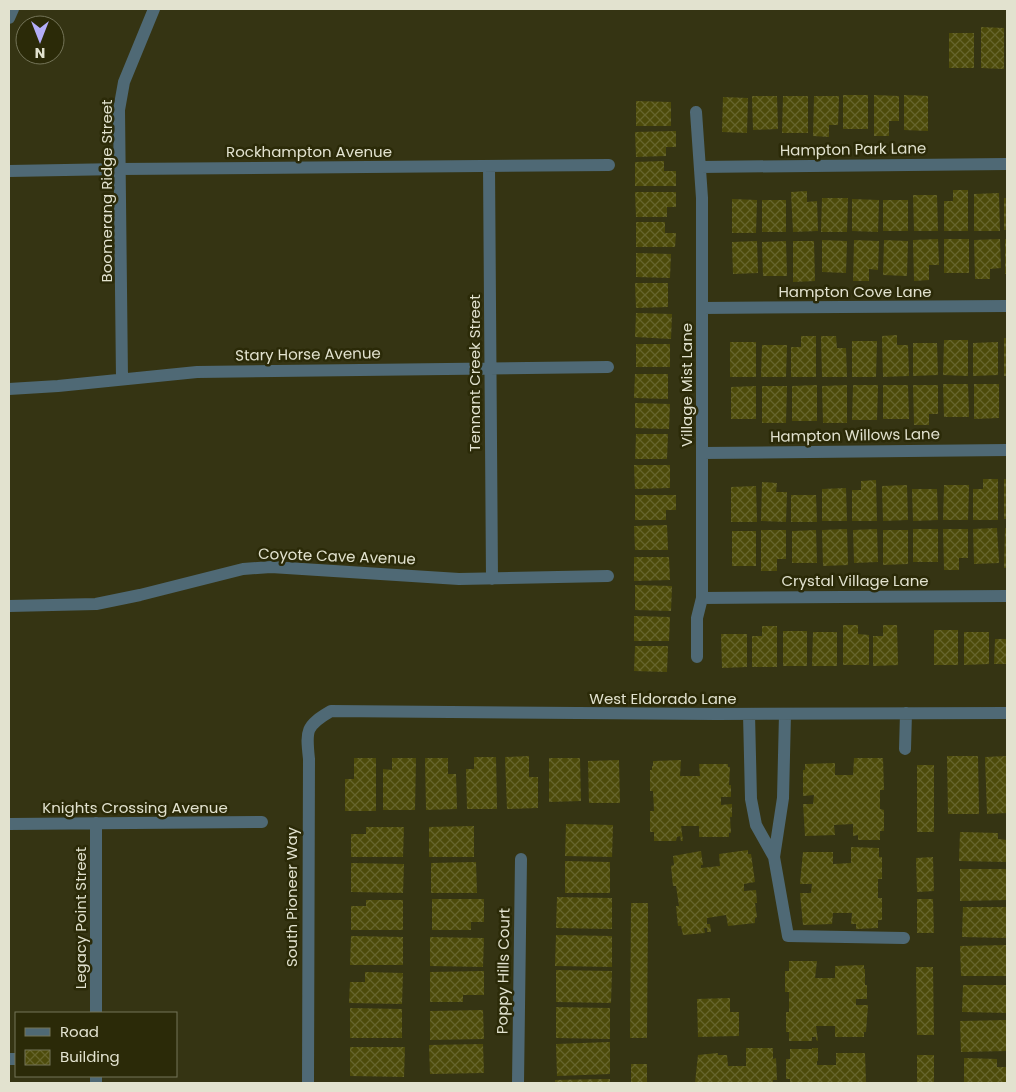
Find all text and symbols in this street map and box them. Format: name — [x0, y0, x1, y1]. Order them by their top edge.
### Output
north arrow — [15, 15, 65, 65]
text: N — [35, 43, 45, 63]
street label: Boomerang Ridge Street — [96, 100, 117, 282]
street label: Hampton Park Lane — [780, 137, 926, 161]
street label: Rockhampton Avenue — [226, 141, 392, 162]
street label: Hampton Cove Lane — [778, 281, 932, 302]
street label: Tennant Creek Street — [464, 294, 485, 452]
street label: Village Mist Lane — [676, 323, 697, 447]
street label: Stary Horse Avenue — [235, 342, 381, 366]
street label: Hampton Willows Lane — [770, 423, 940, 447]
street label: Coyote Cave Avenue — [258, 543, 416, 569]
street label: Crystal Village Lane — [781, 570, 929, 591]
street label: West Eldorado Lane — [589, 688, 737, 709]
street label: Knights Crossing Avenue — [42, 797, 228, 818]
street label: South Pioneer Way — [281, 826, 302, 967]
street label: Legacy Point Street — [70, 847, 91, 989]
street label: Poppy Hills Court — [491, 908, 515, 1034]
legend — [15, 1012, 178, 1077]
text: Road — [60, 1021, 99, 1042]
text: Building — [60, 1046, 120, 1067]

